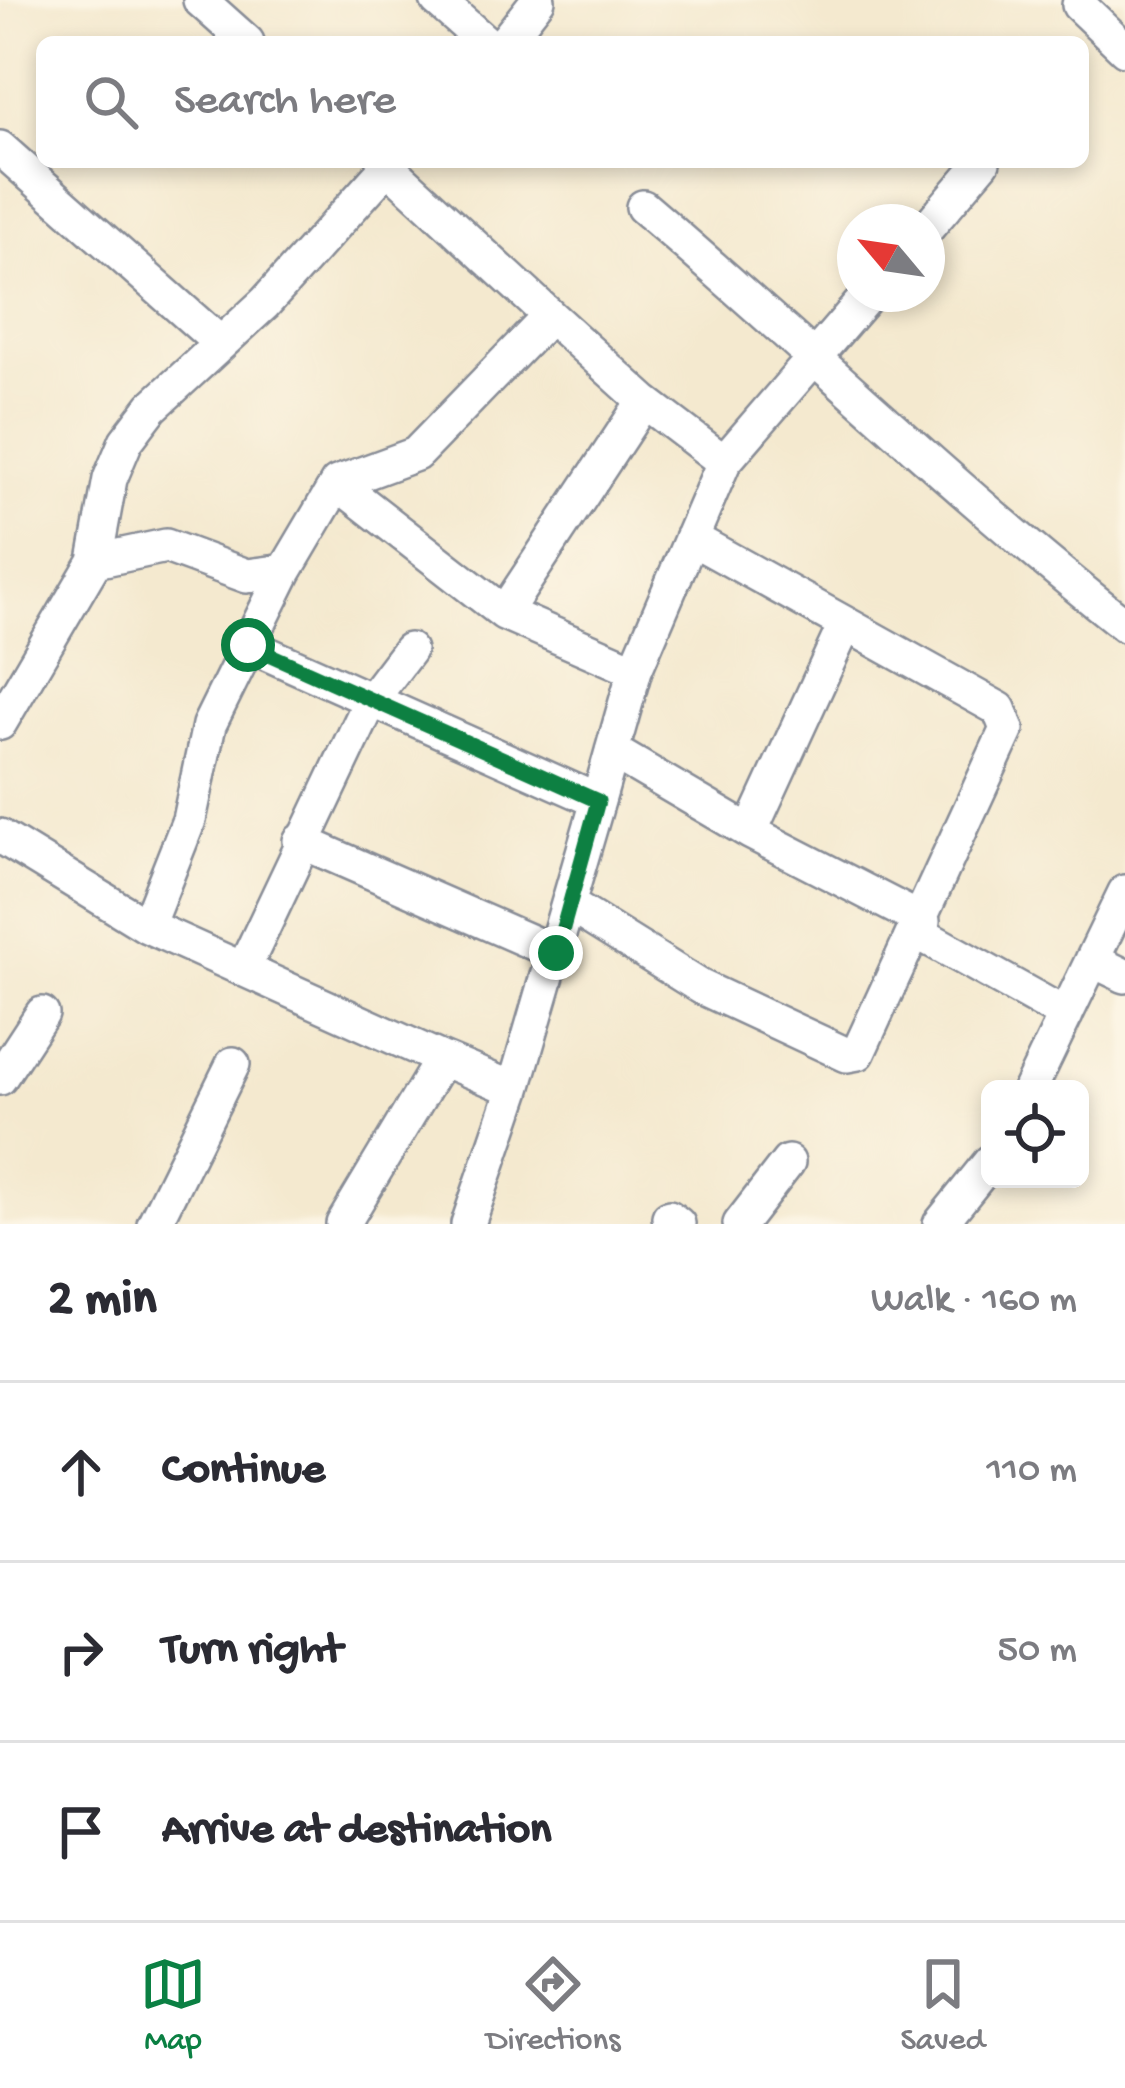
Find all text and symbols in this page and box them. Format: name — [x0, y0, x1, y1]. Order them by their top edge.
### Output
search box — [36, 36, 1089, 168]
icon: search — [78, 69, 144, 135]
text: Search here — [174, 76, 396, 129]
north arrow — [837, 204, 945, 312]
route start — [221, 618, 275, 672]
route end — [529, 926, 583, 980]
map controls — [981, 1080, 1089, 1188]
button: locate — [981, 1080, 1089, 1188]
text: 2 min — [48, 1272, 157, 1332]
text: Walk · 160 m — [871, 1279, 1077, 1325]
icon: ahead — [48, 1439, 114, 1505]
text: Continue — [162, 1445, 325, 1498]
text: 110 m — [986, 1449, 1077, 1495]
icon: right — [48, 1619, 114, 1685]
text: Turn right — [162, 1625, 342, 1678]
text: 50 m — [997, 1629, 1077, 1675]
icon: arrive — [48, 1799, 114, 1865]
text: Arrive at destination — [162, 1805, 551, 1858]
tab: Map — [140, 1951, 206, 2061]
tab: Directions — [486, 1951, 620, 2061]
tab: Saved — [900, 1951, 985, 2061]

